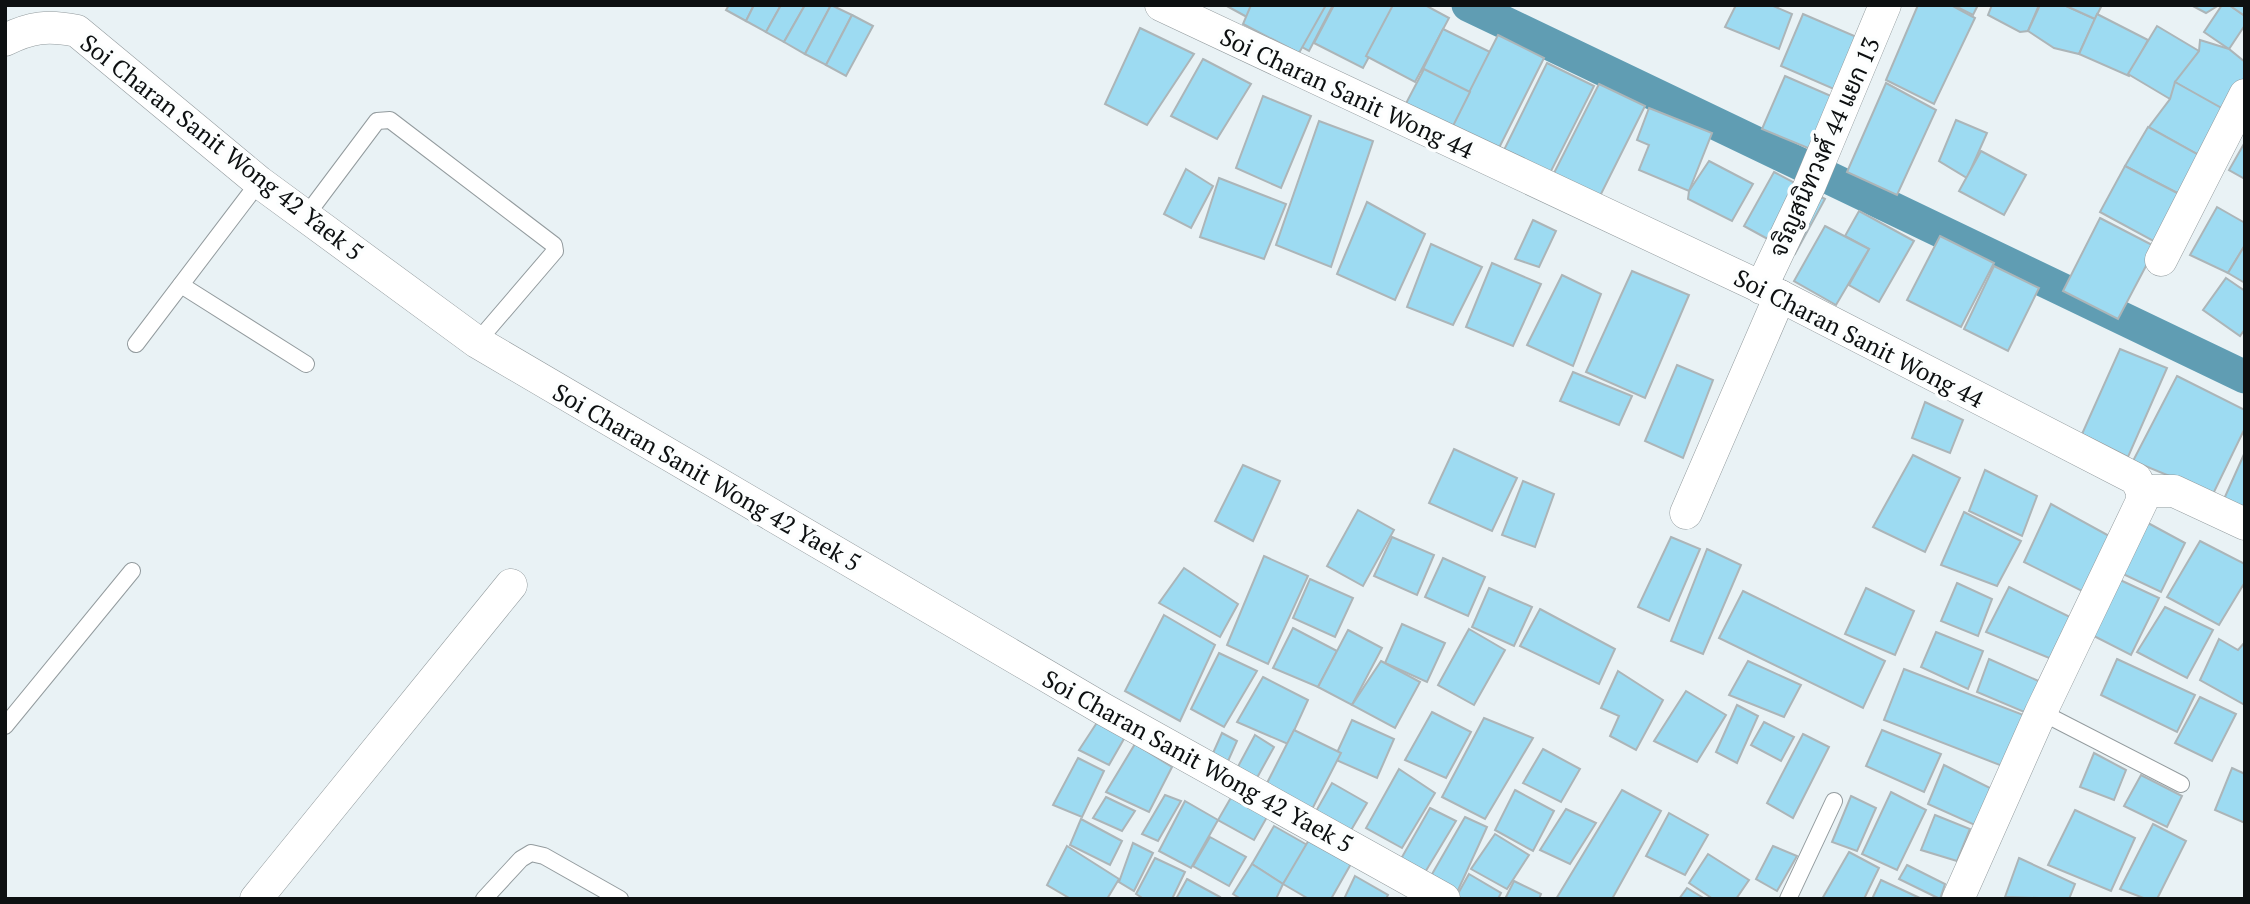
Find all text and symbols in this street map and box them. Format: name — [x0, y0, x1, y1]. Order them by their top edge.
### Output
street label: Soi Charan Sanit Wong 44 — [1215, 20, 1479, 166]
street label: Soi Charan Sanit Wong 42 Yaek 5 — [74, 27, 370, 267]
street label: จริญสนิทวงศ์ 44 แยก 13 — [1761, 32, 1887, 262]
street label: Soi Charan Sanit Wong 44 — [1729, 261, 1989, 415]
street label: Soi Charan Sanit Wong 42 Yaek 5 — [547, 376, 867, 578]
street label: Soi Charan Sanit Wong 42 Yaek 5 — [1037, 662, 1359, 860]

